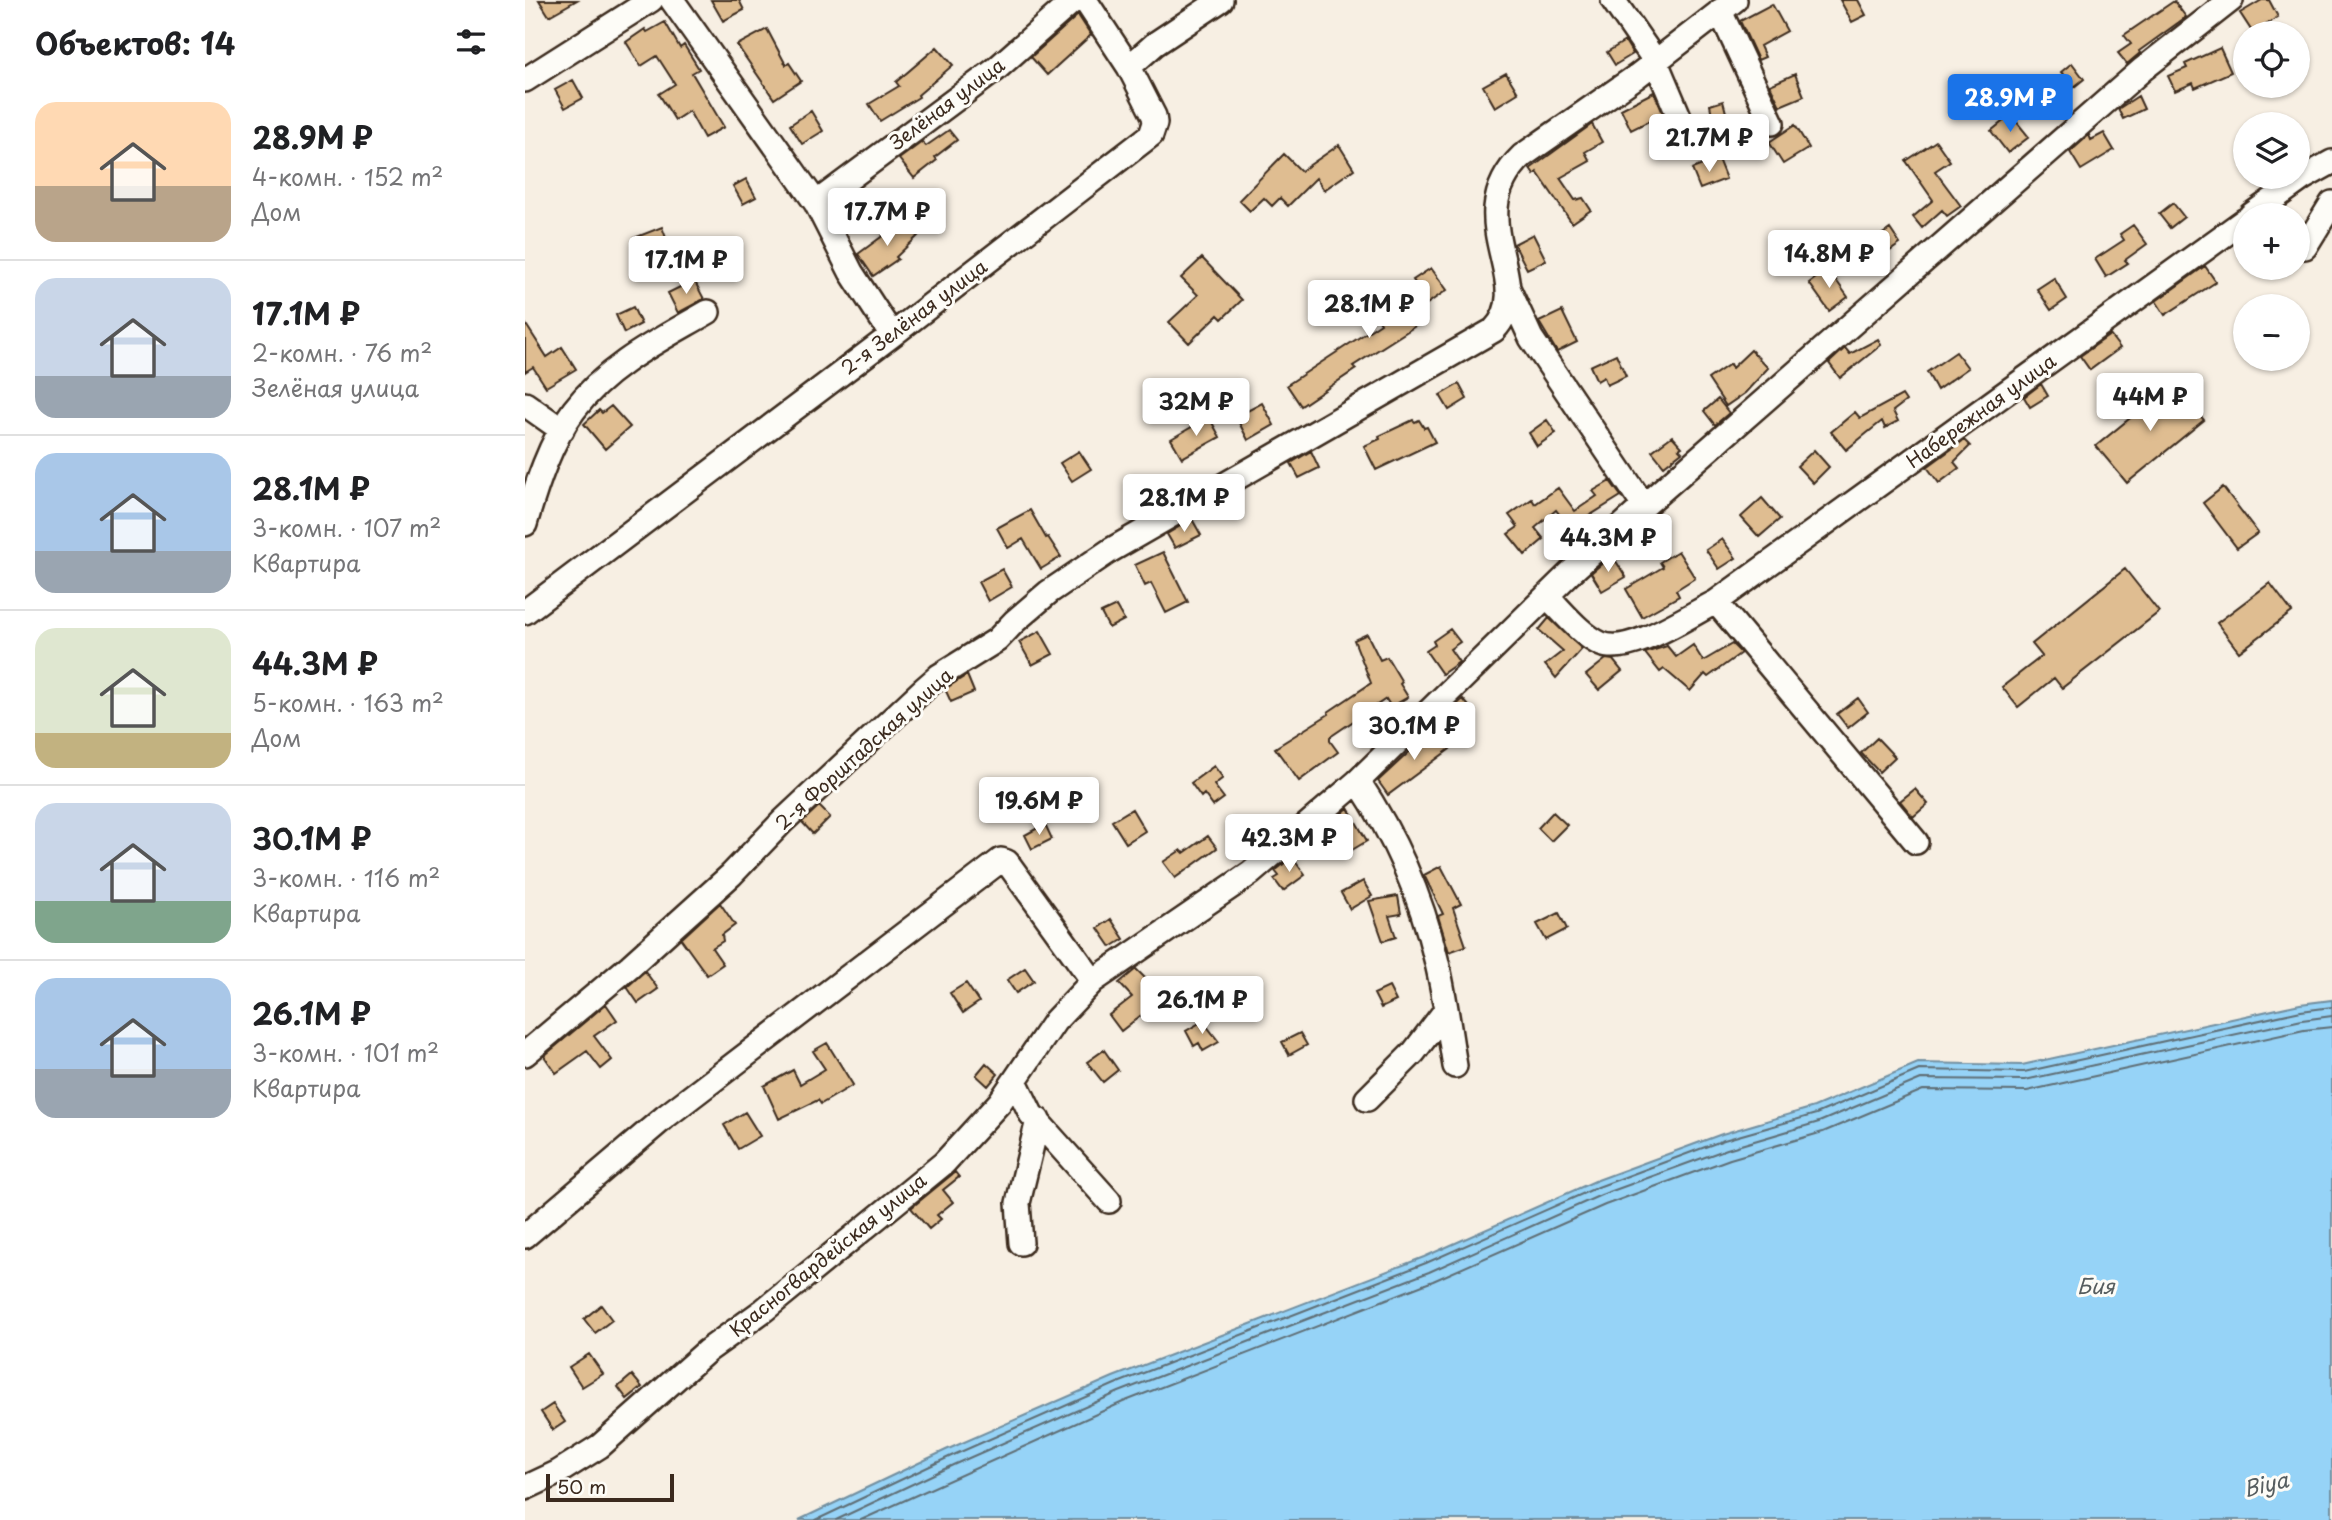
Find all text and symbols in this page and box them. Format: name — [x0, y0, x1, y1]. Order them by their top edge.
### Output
text: Объектов: 14 — [35, 20, 235, 65]
map controls — [2233, 21, 2310, 371]
button: locate — [2233, 21, 2310, 98]
icon: filters — [452, 23, 490, 61]
street label: Зелёная улица — [883, 50, 1010, 156]
pin: 28.9M ₽ — [1945, 74, 2075, 134]
text: 28.9M ₽ — [1964, 79, 2056, 114]
button: layers — [2233, 112, 2310, 189]
text: 28.9M ₽ — [252, 114, 373, 159]
pin: 21.7M ₽ — [1644, 114, 1774, 174]
text: 21.7M ₽ — [1665, 119, 1753, 154]
icon: home — [91, 130, 175, 214]
text: 4-комн. · 152 m² — [252, 159, 443, 194]
pin: 17.7M ₽ — [822, 188, 952, 248]
text: 17.7M ₽ — [844, 193, 930, 228]
text: Дом — [252, 194, 301, 229]
button: + — [2233, 203, 2310, 280]
pin: 14.8M ₽ — [1764, 230, 1894, 290]
text: 14.8M ₽ — [1784, 235, 1874, 270]
pin: 17.1M ₽ — [621, 236, 751, 296]
text: 17.1M ₽ — [645, 241, 727, 276]
street label: 2-я Зелёная улица — [834, 252, 992, 381]
pin: 28.1M ₽ — [1304, 280, 1434, 340]
text: 28.1M ₽ — [1324, 285, 1414, 320]
text: 17.1M ₽ — [252, 290, 360, 335]
button: − — [2233, 294, 2310, 371]
icon: home — [91, 306, 175, 390]
text: 2-комн. · 76 m² — [252, 335, 432, 370]
street label: Набережная улица — [1900, 346, 2061, 474]
text: Зелёная улица — [252, 370, 419, 405]
pin: 44M ₽ — [2101, 374, 2199, 433]
pin: 32M ₽ — [1147, 378, 1245, 438]
text: 44M ₽ — [2113, 378, 2187, 413]
text: 32M ₽ — [1159, 383, 1233, 418]
text: 28.1M ₽ — [252, 465, 370, 510]
pin: 28.1M ₽ — [1119, 475, 1249, 534]
text: 28.1M ₽ — [1139, 479, 1229, 514]
icon: home — [91, 481, 175, 565]
text: 3-комн. · 107 m² — [252, 510, 441, 545]
pin: 44.3M ₽ — [1543, 514, 1673, 574]
text: 44.3M ₽ — [1560, 519, 1656, 554]
text: Квартира — [252, 545, 360, 580]
text: 44.3M ₽ — [252, 640, 378, 685]
icon: home — [91, 656, 175, 740]
street label: 2-я Форштадская улица — [768, 661, 958, 836]
text: 5-комн. · 163 m² — [252, 685, 444, 720]
pin: 30.1M ₽ — [1349, 702, 1479, 762]
text: 30.1M ₽ — [1368, 707, 1460, 742]
text: Дом — [252, 720, 301, 755]
pin: 19.6M ₽ — [974, 778, 1104, 837]
text: 19.6M ₽ — [995, 782, 1083, 817]
pin: 42.3M ₽ — [1224, 814, 1354, 874]
text: 30.1M ₽ — [252, 815, 371, 860]
text: 42.3M ₽ — [1241, 819, 1337, 854]
icon: home — [91, 831, 175, 915]
text: 3-комн. · 116 m² — [252, 860, 440, 895]
text: Квартира — [252, 895, 360, 930]
pin: 26.1M ₽ — [1137, 976, 1267, 1036]
text: 26.1M ₽ — [1156, 981, 1248, 1016]
text: 26.1M ₽ — [252, 990, 371, 1035]
icon: home — [91, 1006, 175, 1090]
text: 3-комн. · 101 m² — [252, 1035, 439, 1070]
text: Квартира — [252, 1070, 360, 1105]
street label: Красногвардейская улица — [723, 1166, 932, 1343]
water label: Бия — [2077, 1269, 2116, 1301]
water label: Biya — [2240, 1462, 2292, 1504]
scale bar — [546, 1471, 674, 1503]
text: 50 m — [557, 1472, 606, 1500]

